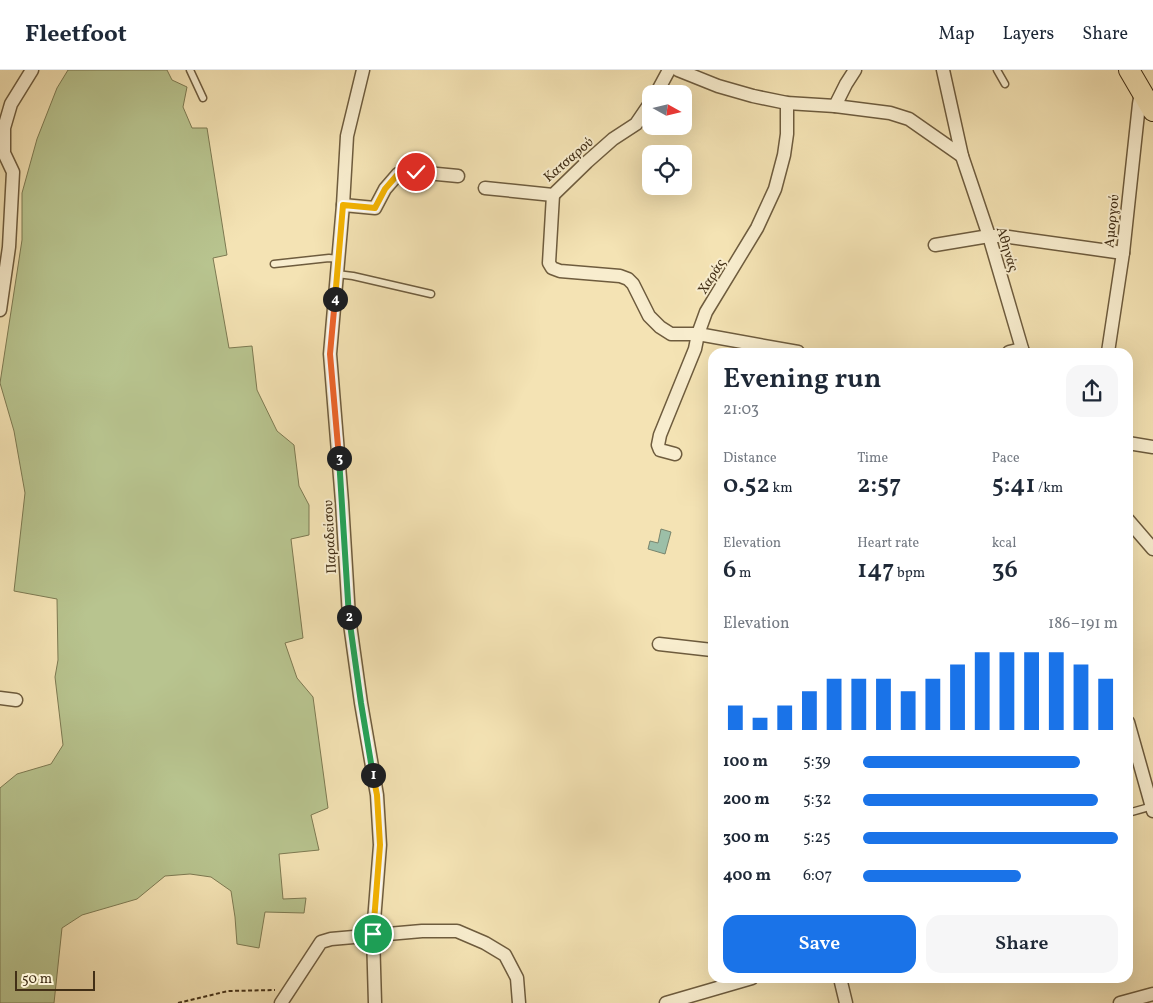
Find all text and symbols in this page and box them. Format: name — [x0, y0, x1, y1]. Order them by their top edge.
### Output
text: Fleetfoot — [25, 18, 127, 52]
text: Map — [938, 22, 974, 47]
text: Layers — [1002, 22, 1054, 47]
text: Share — [1082, 22, 1128, 47]
north arrow — [642, 85, 692, 135]
map controls — [642, 85, 692, 195]
street label: Κατσαρού — [540, 133, 598, 187]
button: locate — [642, 145, 692, 195]
pin — [395, 151, 437, 193]
icon: check — [402, 158, 430, 186]
street label: Αμοργού — [1100, 193, 1125, 249]
street label: Αθηνάς — [991, 225, 1022, 274]
street label: Χαράς — [694, 255, 731, 298]
pin: 4 — [322, 286, 348, 312]
text: 4 — [331, 290, 340, 309]
text: Evening run — [723, 360, 882, 399]
button: share — [1066, 365, 1118, 417]
text: 21:03 — [723, 399, 759, 421]
pin: 3 — [326, 446, 352, 470]
text: 3 — [336, 449, 343, 468]
text: Distance — [723, 449, 777, 468]
text: Time — [857, 449, 888, 468]
text: Pace — [992, 449, 1020, 468]
text: 0.52 — [723, 468, 770, 503]
text: 2:57 — [857, 468, 901, 503]
text: 5:41 — [992, 468, 1035, 503]
text: km — [770, 479, 793, 498]
text: /km — [1035, 479, 1063, 498]
street label: Παραδείσου — [319, 499, 342, 574]
text: Elevation — [723, 534, 781, 553]
text: Heart rate — [857, 534, 919, 553]
text: kcal — [992, 534, 1017, 553]
text: 6 — [723, 553, 736, 588]
text: 147 — [857, 553, 894, 588]
text: 36 — [992, 553, 1018, 588]
text: m — [736, 564, 752, 583]
text: bpm — [894, 564, 925, 583]
pin: 2 — [336, 604, 362, 630]
text: 2 — [346, 608, 353, 627]
text: Elevation — [723, 613, 790, 635]
text: 186–191 m — [1048, 613, 1118, 635]
text: 100 m — [723, 751, 768, 773]
text: 5:39 — [803, 751, 831, 773]
pin: 1 — [360, 762, 386, 788]
text: 1 — [371, 766, 376, 785]
text: 200 m — [723, 789, 770, 811]
text: 5:32 — [803, 789, 831, 811]
text: 300 m — [723, 827, 769, 849]
text: 5:25 — [803, 827, 831, 849]
text: 400 m — [723, 865, 771, 887]
text: 6:07 — [803, 865, 832, 887]
pin — [352, 913, 394, 955]
button: Save — [723, 915, 916, 973]
button: Share — [926, 915, 1118, 973]
icon: arrive — [359, 920, 387, 948]
scale bar — [15, 968, 95, 991]
text: 50 m — [22, 970, 52, 989]

